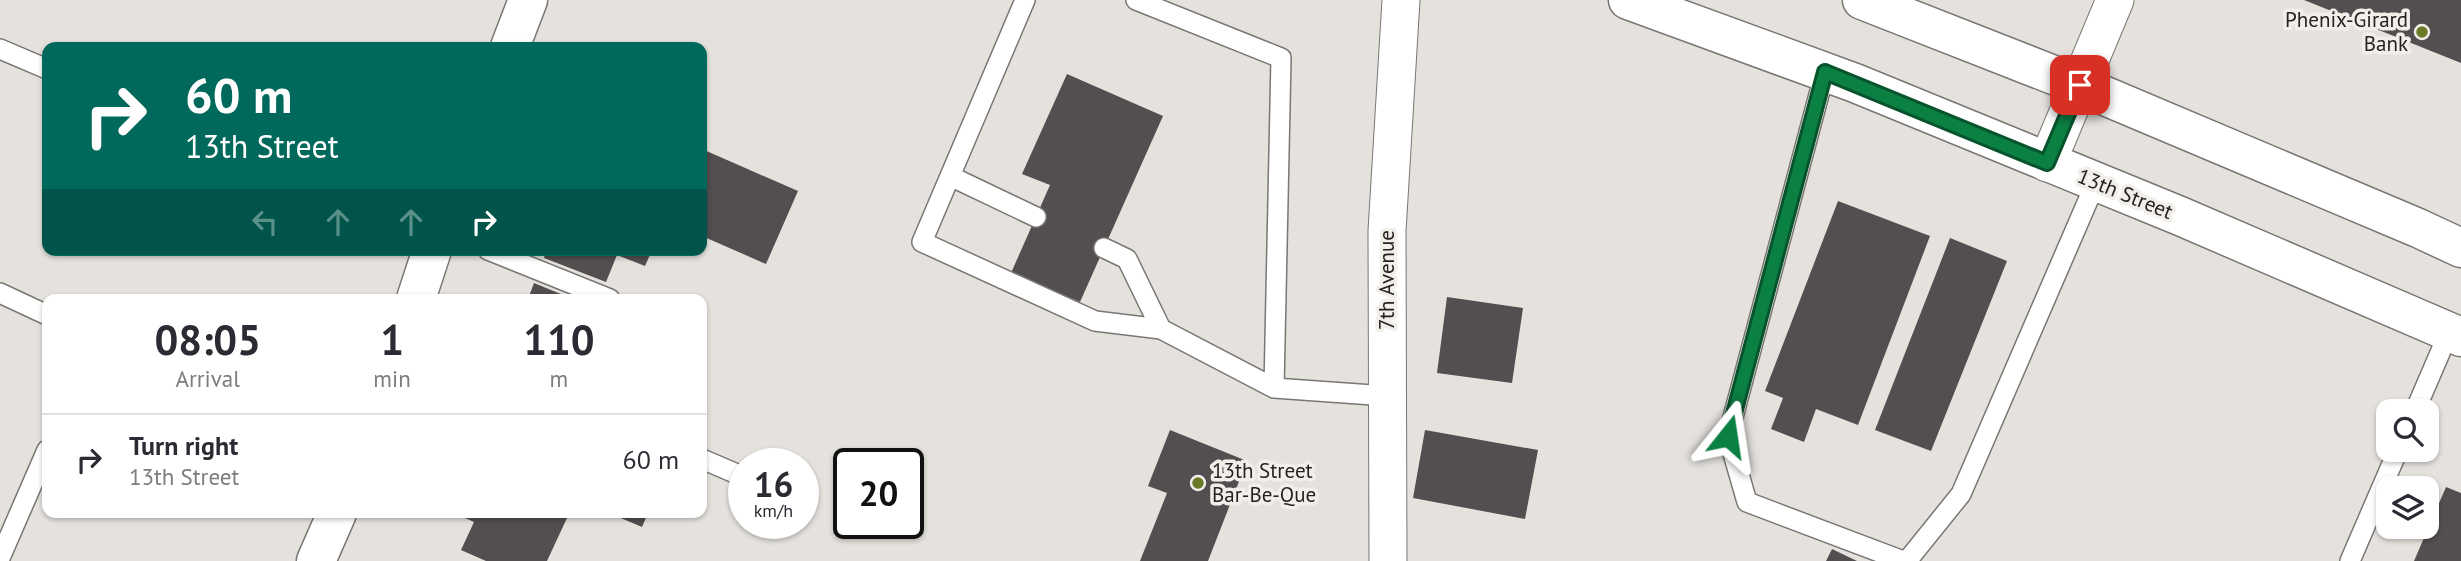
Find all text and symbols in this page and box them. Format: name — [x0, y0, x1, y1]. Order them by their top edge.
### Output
place label: Phenix-Girard Bank — [2285, 6, 2408, 57]
marker: Phenix-Girard Bank — [2414, 24, 2430, 40]
pin — [2050, 55, 2110, 115]
text: 60 m — [185, 63, 292, 127]
icon: arrive — [2061, 66, 2099, 104]
icon: right — [70, 70, 161, 161]
text: 13th Street — [185, 125, 339, 167]
street label: 13th Street — [2073, 162, 2177, 225]
icon: left — [246, 203, 284, 241]
icon: ahead — [319, 203, 357, 241]
icon: ahead — [392, 203, 430, 241]
icon: right — [465, 203, 503, 241]
street label: 7th Avenue — [1373, 230, 1400, 330]
text: 08:05 — [154, 312, 261, 367]
text: 1 — [380, 312, 404, 367]
text: 110 — [523, 312, 595, 367]
text: Arrival — [175, 364, 240, 393]
text: min — [373, 364, 411, 393]
text: m — [550, 364, 568, 393]
position arrow — [1691, 399, 1765, 473]
map controls — [2376, 399, 2439, 539]
button: search — [2376, 399, 2439, 462]
text: Turn right — [129, 429, 238, 462]
icon: right — [70, 441, 108, 479]
text: 60 m — [623, 443, 679, 476]
speed limit sign: 20 — [833, 448, 924, 539]
place label: 13th Street Bar-Be-Que — [1212, 457, 1316, 508]
text: 16 — [754, 461, 793, 507]
text: 13th Street — [129, 462, 239, 491]
marker: 13th Street Bar-Be-Que — [1190, 475, 1206, 491]
button: layers — [2376, 476, 2439, 539]
text: km/h — [754, 499, 793, 522]

